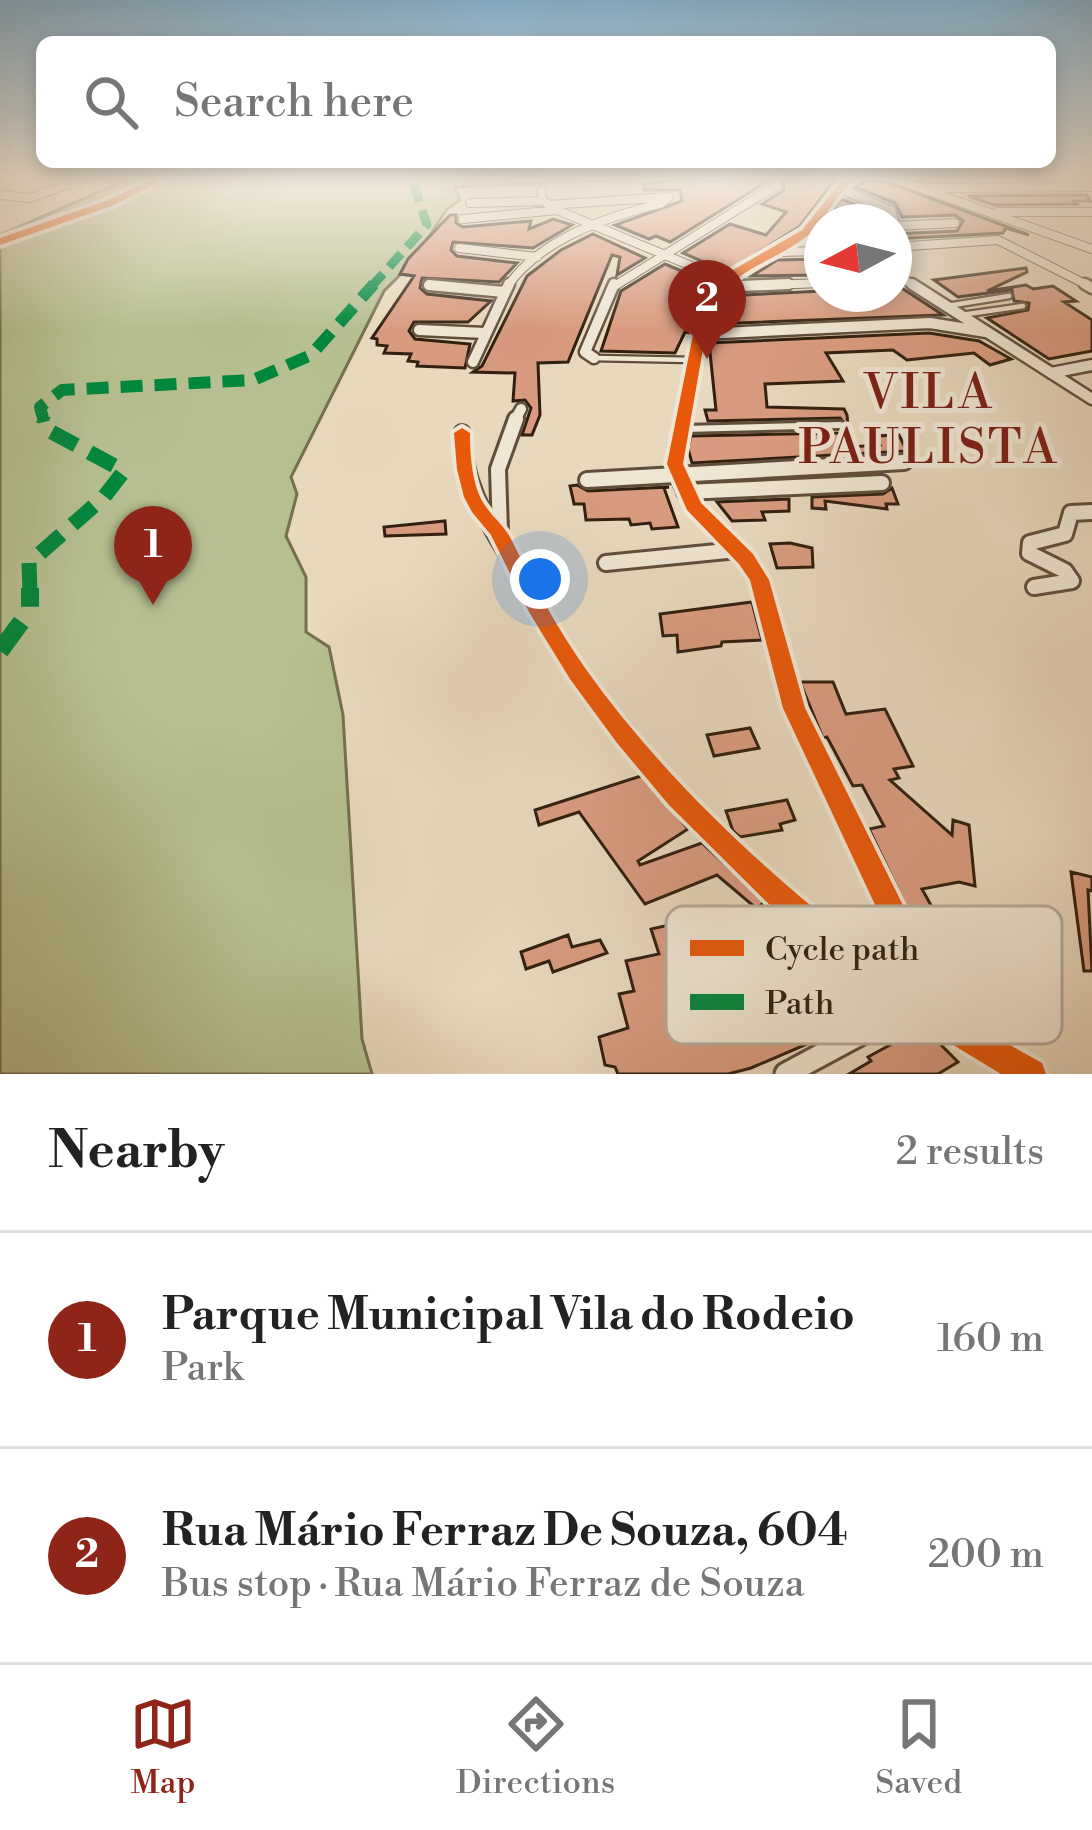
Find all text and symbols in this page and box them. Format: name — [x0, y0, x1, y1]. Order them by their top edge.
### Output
search box — [36, 36, 1056, 168]
icon: search — [78, 69, 144, 135]
text: Search here — [174, 74, 414, 131]
north arrow — [804, 204, 912, 312]
pin: 2 — [668, 260, 746, 359]
district label: VILA PAULISTA — [799, 364, 1059, 479]
pin: 1 — [114, 506, 192, 605]
your location — [510, 549, 570, 609]
legend — [666, 906, 1062, 1044]
text: Cycle path — [765, 930, 919, 971]
text: Path — [765, 984, 834, 1025]
text: Nearby — [48, 1120, 224, 1184]
text: 2 results — [896, 1128, 1044, 1177]
text: Parque Municipal Vila do Rodeio — [162, 1287, 855, 1344]
text: 1 — [78, 1315, 96, 1364]
text: 160 m — [937, 1315, 1044, 1364]
text: Park — [162, 1344, 243, 1393]
text: Rua Mário Ferraz De Souza, 604 — [162, 1503, 848, 1560]
text: 2 — [75, 1531, 99, 1580]
text: 200 m — [928, 1531, 1044, 1580]
text: Bus stop · Rua Mário Ferraz de Souza — [162, 1560, 805, 1609]
tab: Map — [130, 1691, 196, 1804]
tab: Directions — [456, 1691, 615, 1804]
tab: Saved — [875, 1691, 962, 1804]

